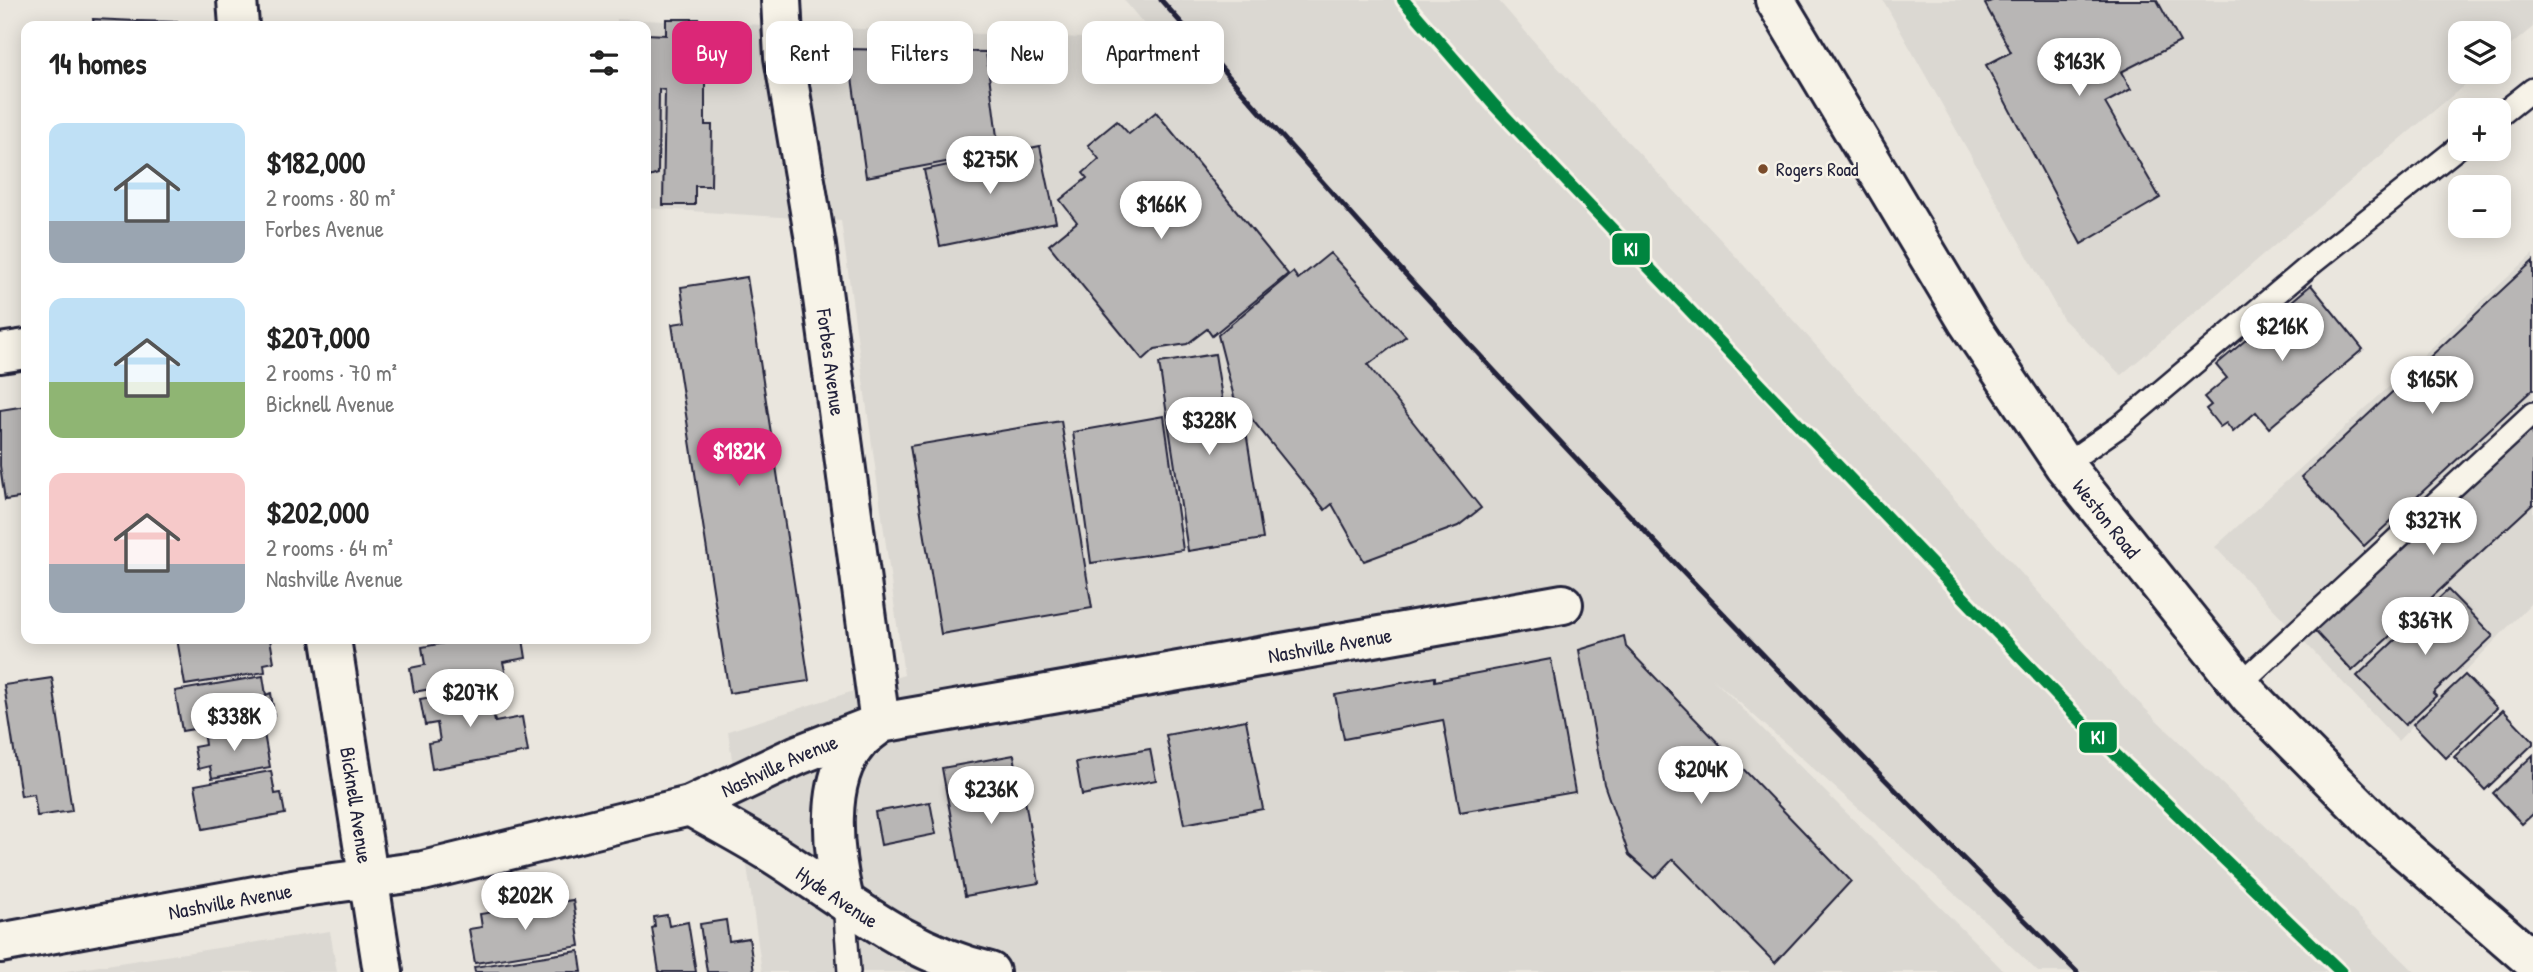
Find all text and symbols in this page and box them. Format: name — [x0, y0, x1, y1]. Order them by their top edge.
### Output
chip: Buy — [672, 21, 752, 84]
chip: Rent — [766, 21, 853, 84]
chip: Filters — [867, 21, 973, 84]
chip: New — [987, 21, 1068, 84]
chip: Apartment — [1082, 21, 1224, 84]
map controls — [2448, 21, 2511, 238]
button: layers — [2448, 21, 2511, 84]
pin: $163K — [2030, 38, 2128, 98]
text: 14 homes — [49, 43, 147, 83]
icon: filters — [585, 44, 623, 82]
text: $163K — [2053, 45, 2105, 76]
button: + — [2448, 98, 2511, 161]
pin: $275K — [941, 136, 1039, 196]
text: $182,000 — [266, 142, 366, 182]
text: $275K — [962, 143, 1018, 174]
icon: home — [105, 151, 189, 235]
place label: Rogers Road — [1776, 156, 1859, 182]
marker: Rogers Road — [1756, 162, 1770, 176]
button: − — [2448, 175, 2511, 238]
text: 2 rooms · 80 m² — [266, 182, 396, 213]
pin: $166K — [1112, 182, 1210, 241]
text: $166K — [1136, 188, 1186, 219]
text: Forbes Avenue — [266, 213, 384, 244]
line badge: KI — [1611, 232, 1651, 266]
text: KI — [1624, 236, 1638, 262]
pin: $216K — [2233, 304, 2331, 363]
street label: Forbes Avenue — [810, 306, 853, 417]
text: $216K — [2256, 310, 2308, 341]
text: $207,000 — [266, 317, 370, 357]
icon: home — [105, 326, 189, 410]
pin: $165K — [2383, 356, 2481, 416]
text: 2 rooms · 70 m² — [266, 357, 397, 388]
text: $165K — [2407, 363, 2457, 394]
text: Bicknell Avenue — [266, 388, 394, 419]
pin: $328K — [1160, 398, 1258, 457]
text: $328K — [1182, 404, 1236, 435]
pin: $182K — [690, 428, 788, 488]
text: $182K — [713, 435, 765, 466]
street label: Weston Road — [2066, 473, 2147, 564]
text: $202,000 — [266, 492, 369, 532]
pin: $327K — [2384, 498, 2482, 557]
icon: home — [105, 501, 189, 585]
text: $327K — [2405, 504, 2461, 535]
text: 2 rooms · 64 m² — [266, 532, 393, 563]
text: Nashville Avenue — [266, 563, 403, 594]
pin: $367K — [2376, 598, 2474, 657]
text: $367K — [2398, 604, 2452, 635]
street label: Nashville Avenue — [1266, 620, 1394, 670]
pin: $207K — [421, 670, 519, 729]
text: $207K — [442, 676, 498, 707]
pin: $338K — [185, 694, 283, 753]
text: $338K — [207, 700, 261, 731]
line badge: KI — [2078, 721, 2118, 754]
text: KI — [2091, 724, 2105, 750]
street label: Nashville Avenue — [716, 727, 842, 804]
street label: Bicknell Avenue — [334, 745, 380, 865]
pin: $204K — [1652, 746, 1750, 806]
text: $204K — [1674, 753, 1728, 784]
pin: $236K — [942, 766, 1040, 826]
text: $236K — [964, 773, 1018, 804]
street label: Hyde Avenue — [791, 859, 884, 935]
pin: $202K — [476, 872, 574, 932]
street label: Nashville Avenue — [166, 875, 294, 926]
text: $202K — [497, 879, 553, 910]

